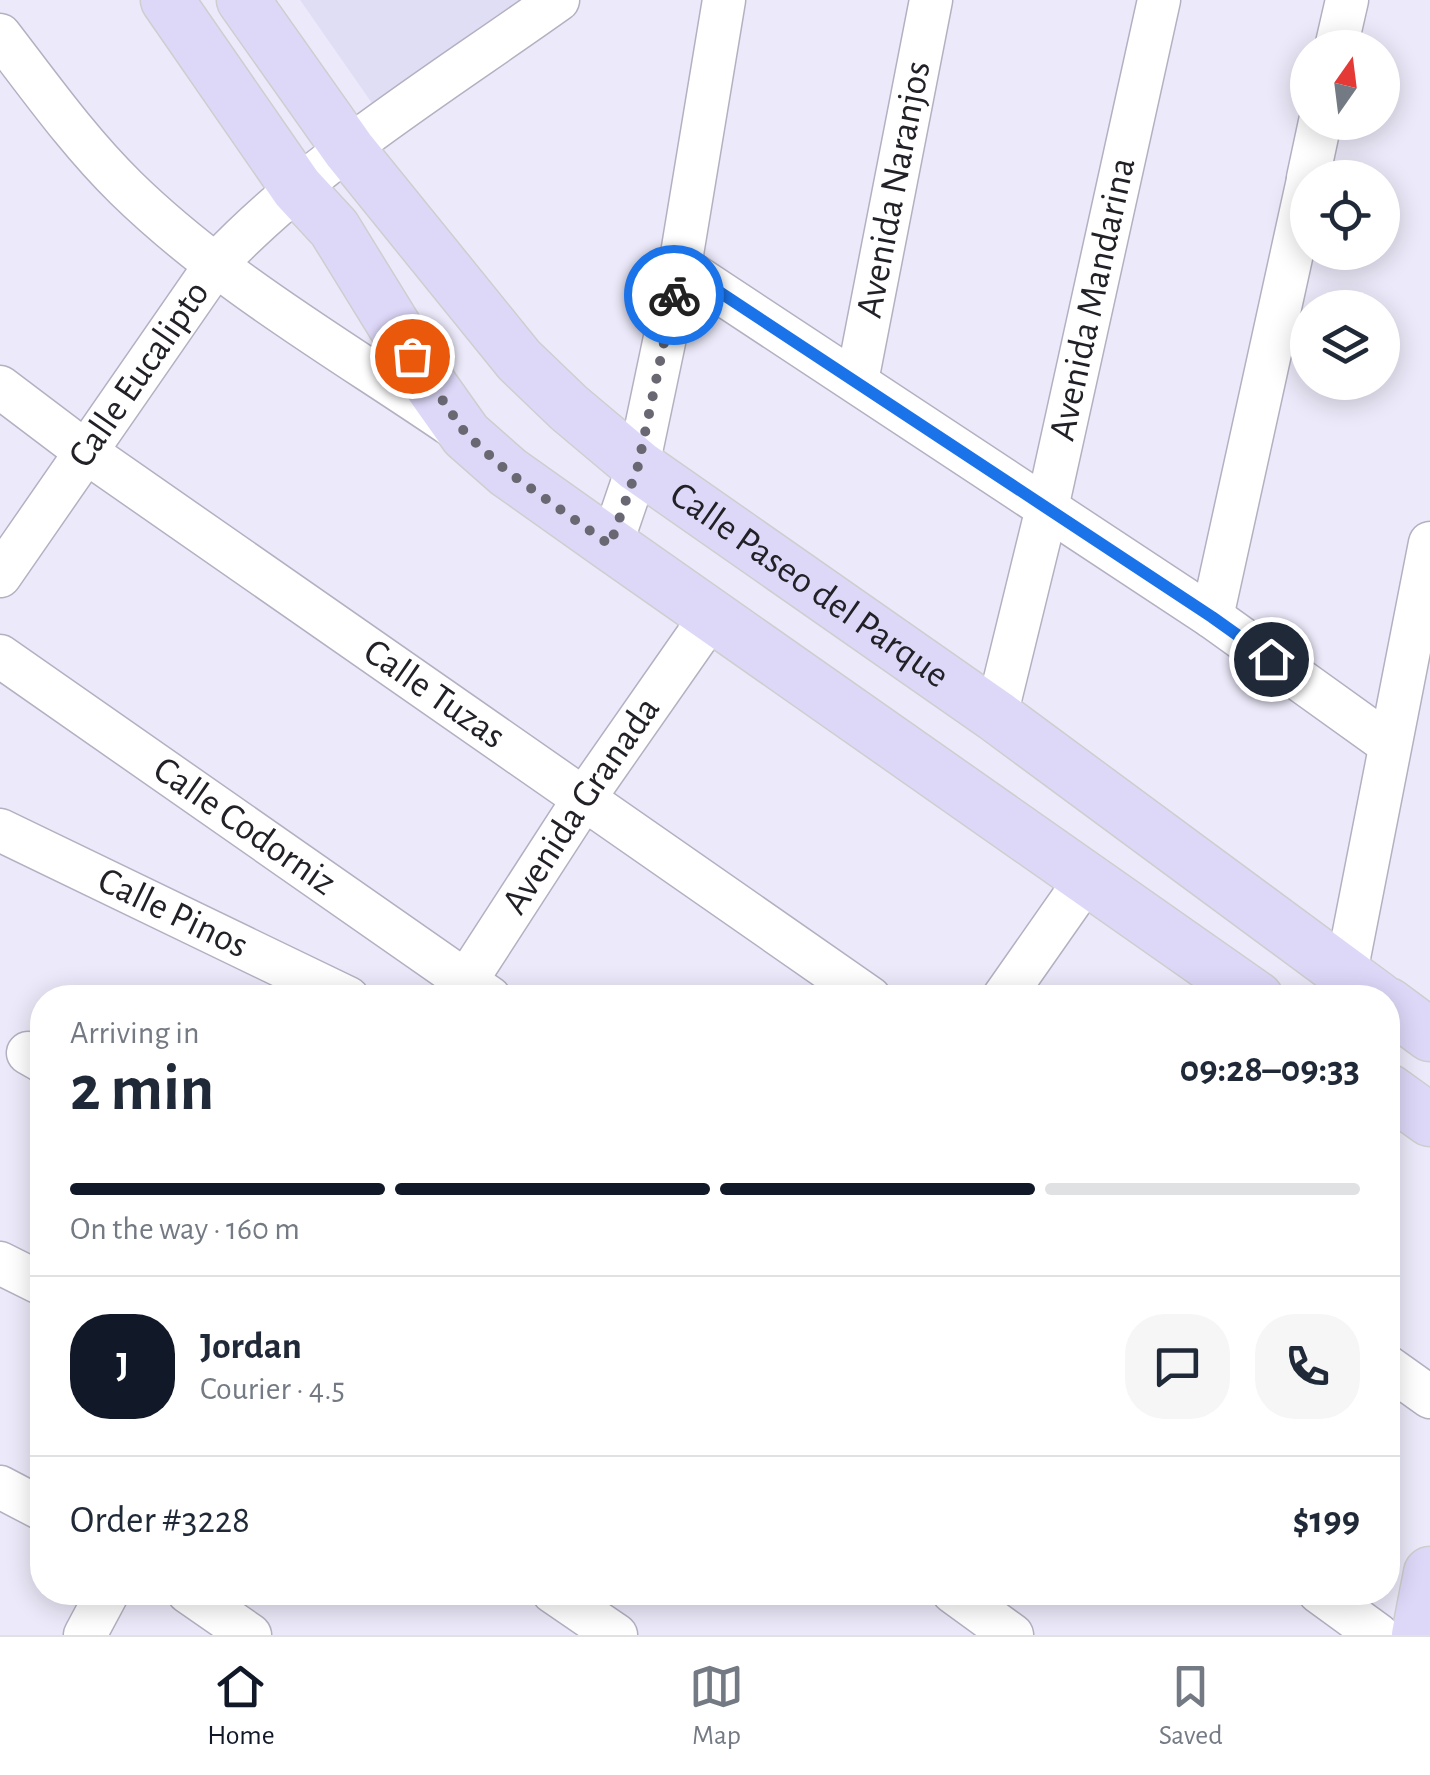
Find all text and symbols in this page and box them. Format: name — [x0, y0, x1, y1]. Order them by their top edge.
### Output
north arrow — [1290, 30, 1400, 140]
map controls — [1290, 30, 1400, 400]
street label: Avenida Naranjos — [851, 58, 938, 321]
street label: Avenida Mandarina — [1043, 154, 1143, 444]
button: locate — [1290, 160, 1400, 270]
courier — [624, 245, 724, 345]
icon: bike — [647, 268, 702, 323]
street label: Calle Eucalipto — [62, 275, 217, 475]
button: layers — [1290, 290, 1400, 400]
pin — [370, 314, 455, 399]
icon: bag — [385, 329, 440, 384]
street label: Calle Paseo del Parque — [663, 475, 955, 696]
pin — [1229, 617, 1314, 702]
street label: Calle Tuzas — [357, 632, 512, 756]
icon: home — [1244, 632, 1299, 687]
street label: Avenida Granada — [495, 690, 667, 921]
street label: Calle Codorniz — [146, 750, 342, 903]
street label: Calle Pinos — [92, 861, 254, 966]
text: Arriving in — [70, 1017, 199, 1049]
text: 09:28–09:33 — [1179, 1051, 1360, 1089]
text: 2 min — [70, 1057, 214, 1122]
text: On the way · 160 m — [70, 1213, 300, 1245]
button: chat — [1125, 1314, 1230, 1419]
button: phone — [1255, 1314, 1360, 1419]
text: Jordan — [200, 1328, 302, 1366]
text: J — [116, 1347, 129, 1385]
text: Courier · 4.5 — [200, 1373, 345, 1405]
text: Order #3228 — [70, 1502, 250, 1540]
text: $199 — [1293, 1502, 1360, 1540]
tab: Home — [207, 1659, 275, 1753]
tab: Map — [689, 1659, 744, 1753]
tab: Saved — [1159, 1659, 1223, 1753]

